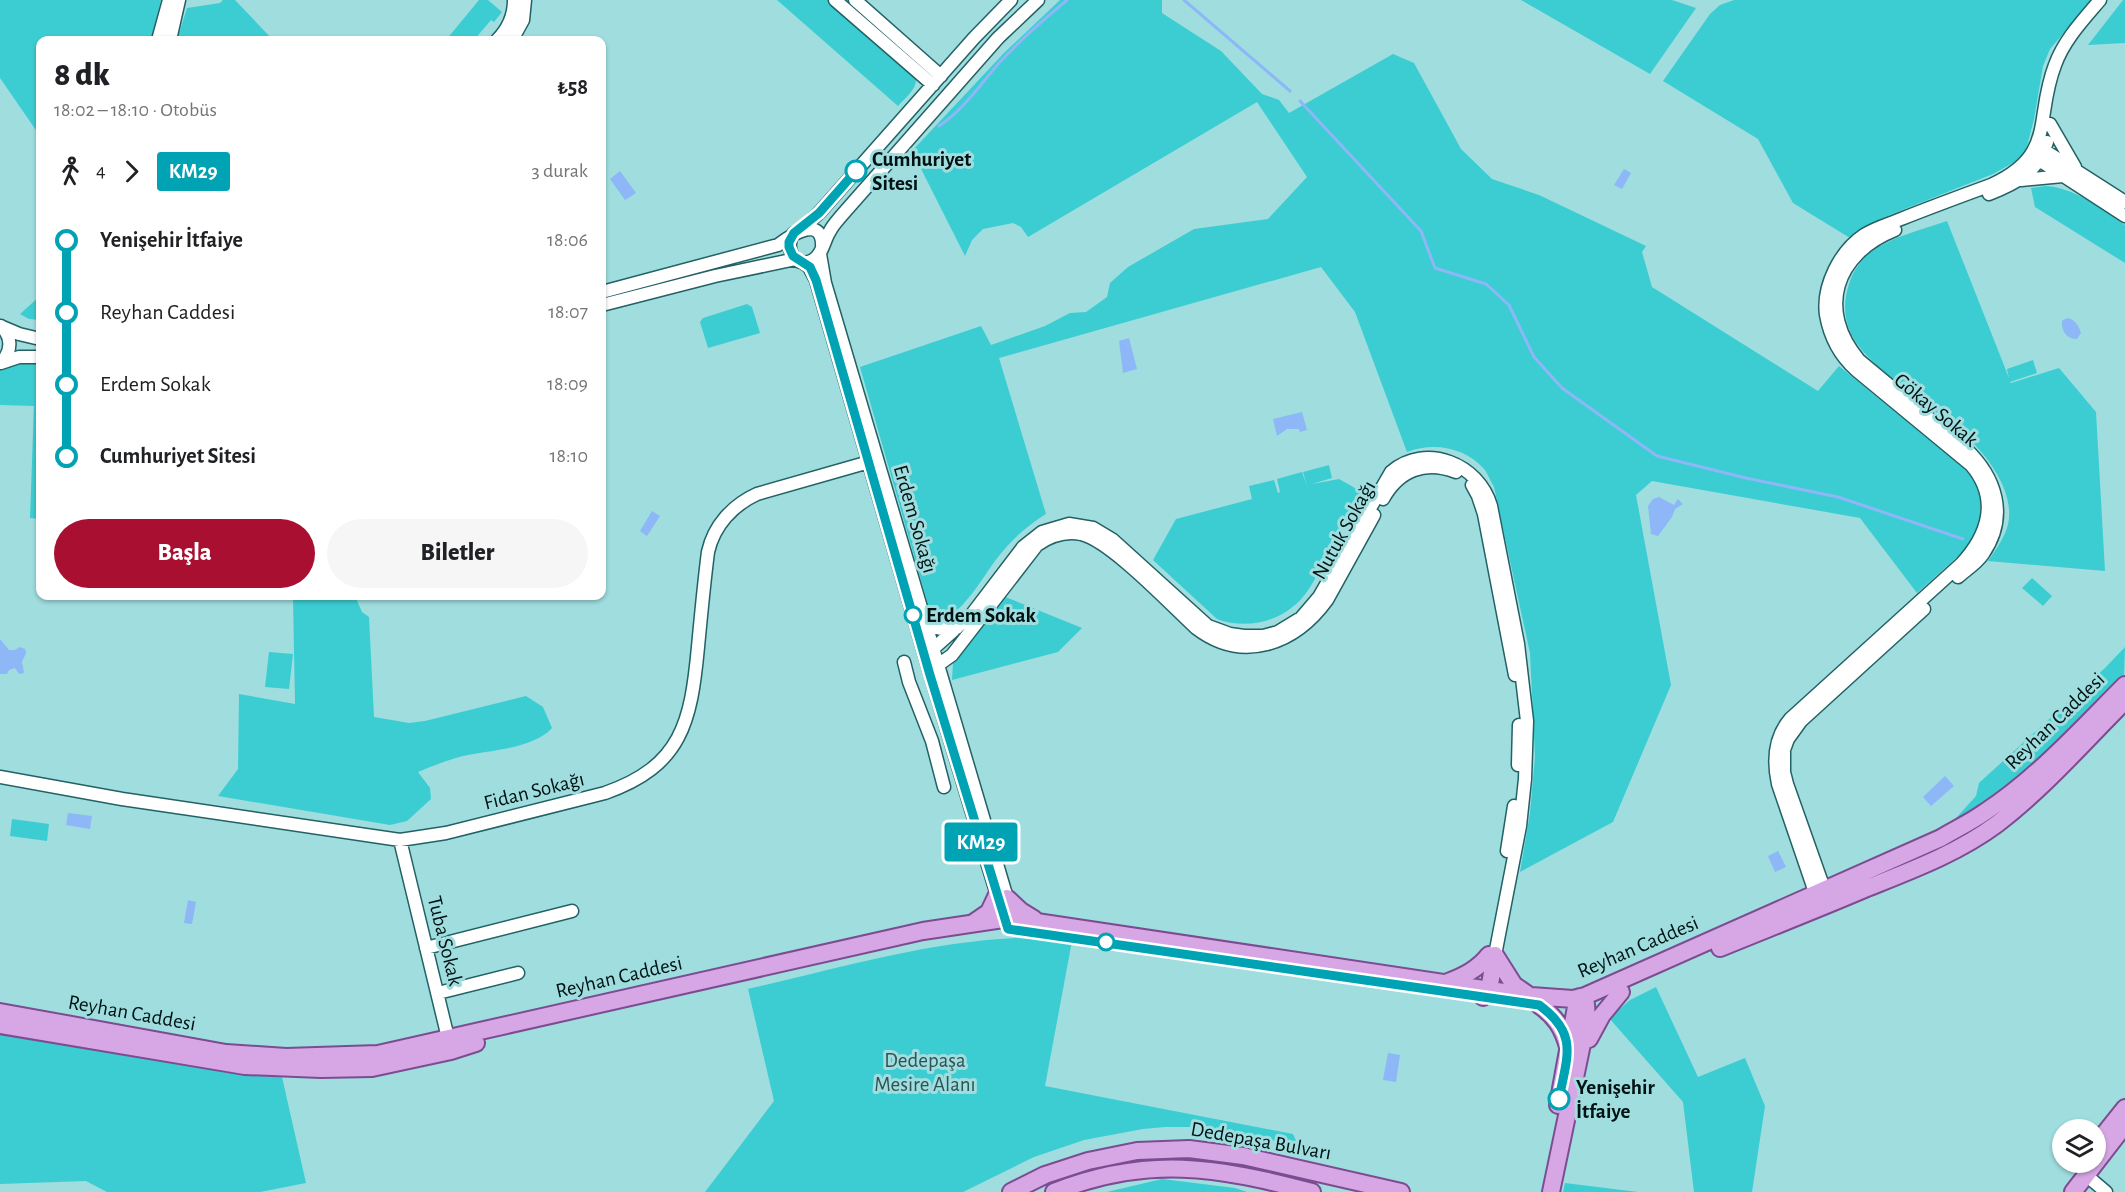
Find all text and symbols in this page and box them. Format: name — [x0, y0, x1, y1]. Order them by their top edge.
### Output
text: 8 dk — [54, 59, 110, 92]
text: ₺58 — [557, 76, 588, 98]
text: 18:02 – 18:10 · Otobüs — [54, 100, 217, 120]
place label: Cumhuriyet Sitesi — [872, 149, 971, 194]
icon: walk — [54, 155, 87, 188]
icon: forward — [115, 155, 148, 188]
marker: Cumhuriyet Sitesi — [845, 160, 867, 182]
text: 4 — [96, 161, 106, 181]
text: KM29 — [169, 161, 218, 182]
text: 3 durak — [531, 161, 588, 181]
text: Yenişehir İtfaiye — [100, 229, 243, 251]
text: 18:06 — [547, 230, 588, 250]
text: Reyhan Caddesi — [100, 301, 235, 323]
text: 18:07 — [548, 302, 588, 322]
street label: Gökay Sokak — [1890, 369, 1982, 451]
text: Erdem Sokak — [100, 373, 211, 395]
text: 18:09 — [547, 374, 588, 394]
text: Cumhuriyet Sitesi — [100, 445, 256, 467]
text: 18:10 — [550, 446, 588, 466]
street label: Erdem Sokağı — [890, 463, 940, 575]
street label: Nutuk Sokağı — [1308, 477, 1380, 583]
button: Başla — [54, 519, 315, 588]
button: Biletler — [327, 519, 588, 588]
place label: Erdem Sokak — [926, 605, 1037, 626]
marker: Erdem Sokak — [904, 606, 922, 624]
street label: Reyhan Caddesi — [2001, 669, 2109, 773]
street label: Fidan Sokağı — [482, 768, 586, 814]
line badge: KM29 — [939, 822, 1023, 862]
text: KM29 — [956, 832, 1006, 853]
street label: Tuba Sokak — [424, 894, 466, 988]
street label: Reyhan Caddesi — [1574, 912, 1702, 982]
unlabelled marker — [1097, 933, 1115, 951]
street label: Reyhan Caddesi — [554, 952, 684, 1002]
street label: Reyhan Caddesi — [67, 991, 197, 1035]
park label: Dedepaşa Mesire Alanı — [874, 1050, 976, 1095]
place label: Yenişehir İtfaiye — [1576, 1077, 1655, 1122]
marker: Yenişehir İtfaiye — [1548, 1088, 1570, 1110]
street label: Dedepaşa Bulvarı — [1189, 1118, 1333, 1164]
map controls — [2052, 1119, 2106, 1173]
button: layers — [2052, 1119, 2106, 1173]

